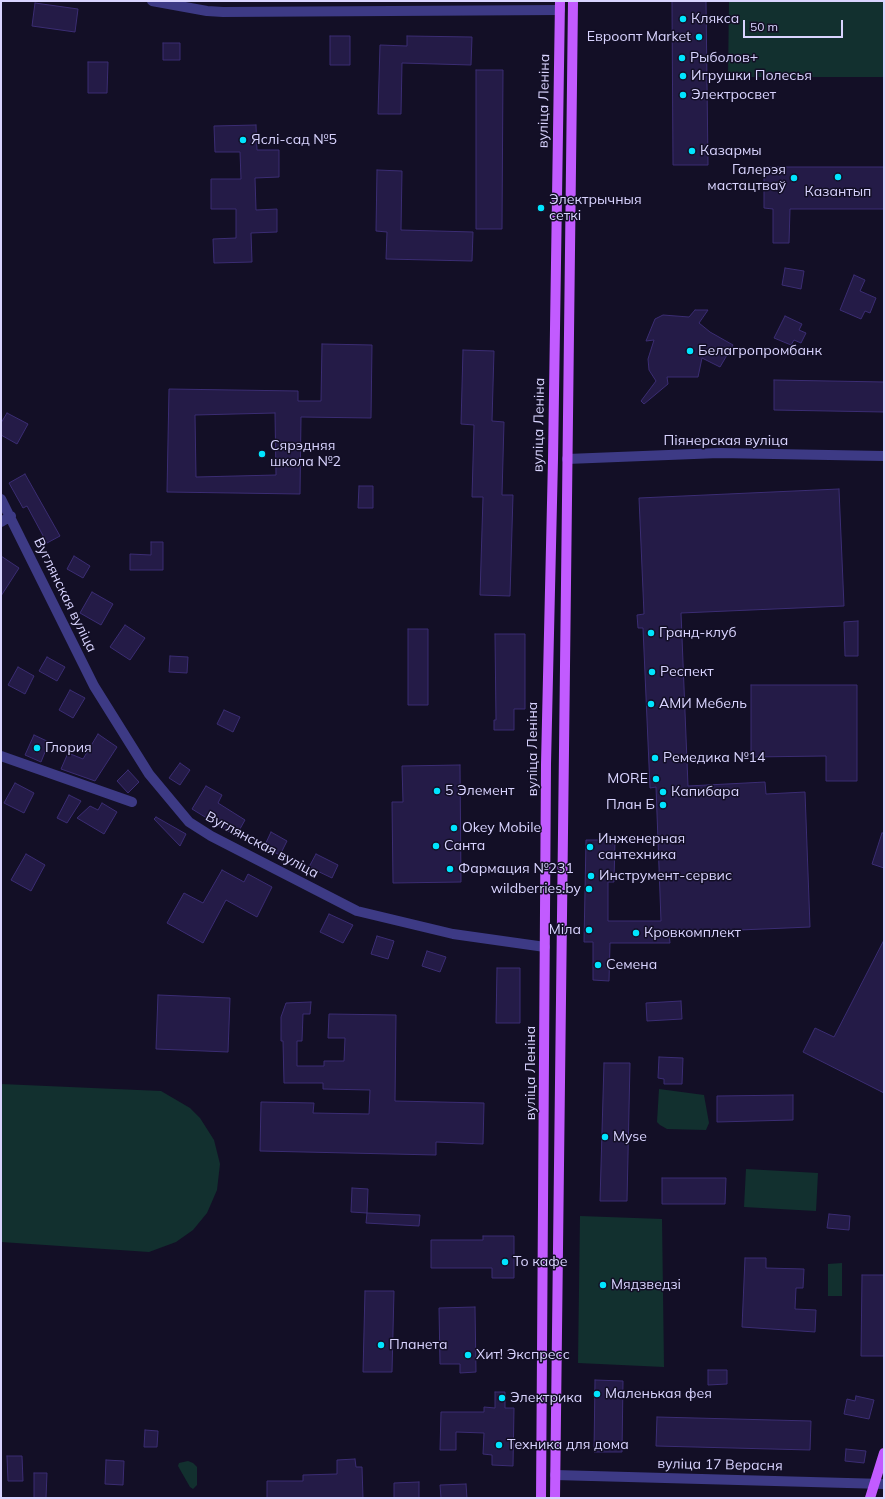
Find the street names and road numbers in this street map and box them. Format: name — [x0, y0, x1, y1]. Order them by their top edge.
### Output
street label: вуліца Леніна — [535, 54, 553, 148]
street label: вуліца Леніна — [530, 378, 548, 472]
street label: Піянерская вуліца — [664, 433, 788, 449]
street label: Вуглянская вуліца — [30, 535, 100, 655]
street label: вуліца Леніна — [525, 702, 541, 796]
street label: Вуглянская вуліца — [203, 808, 321, 882]
street label: вуліца Леніна — [523, 1026, 539, 1120]
street label: вуліца 17 Верасня — [657, 1456, 783, 1474]

